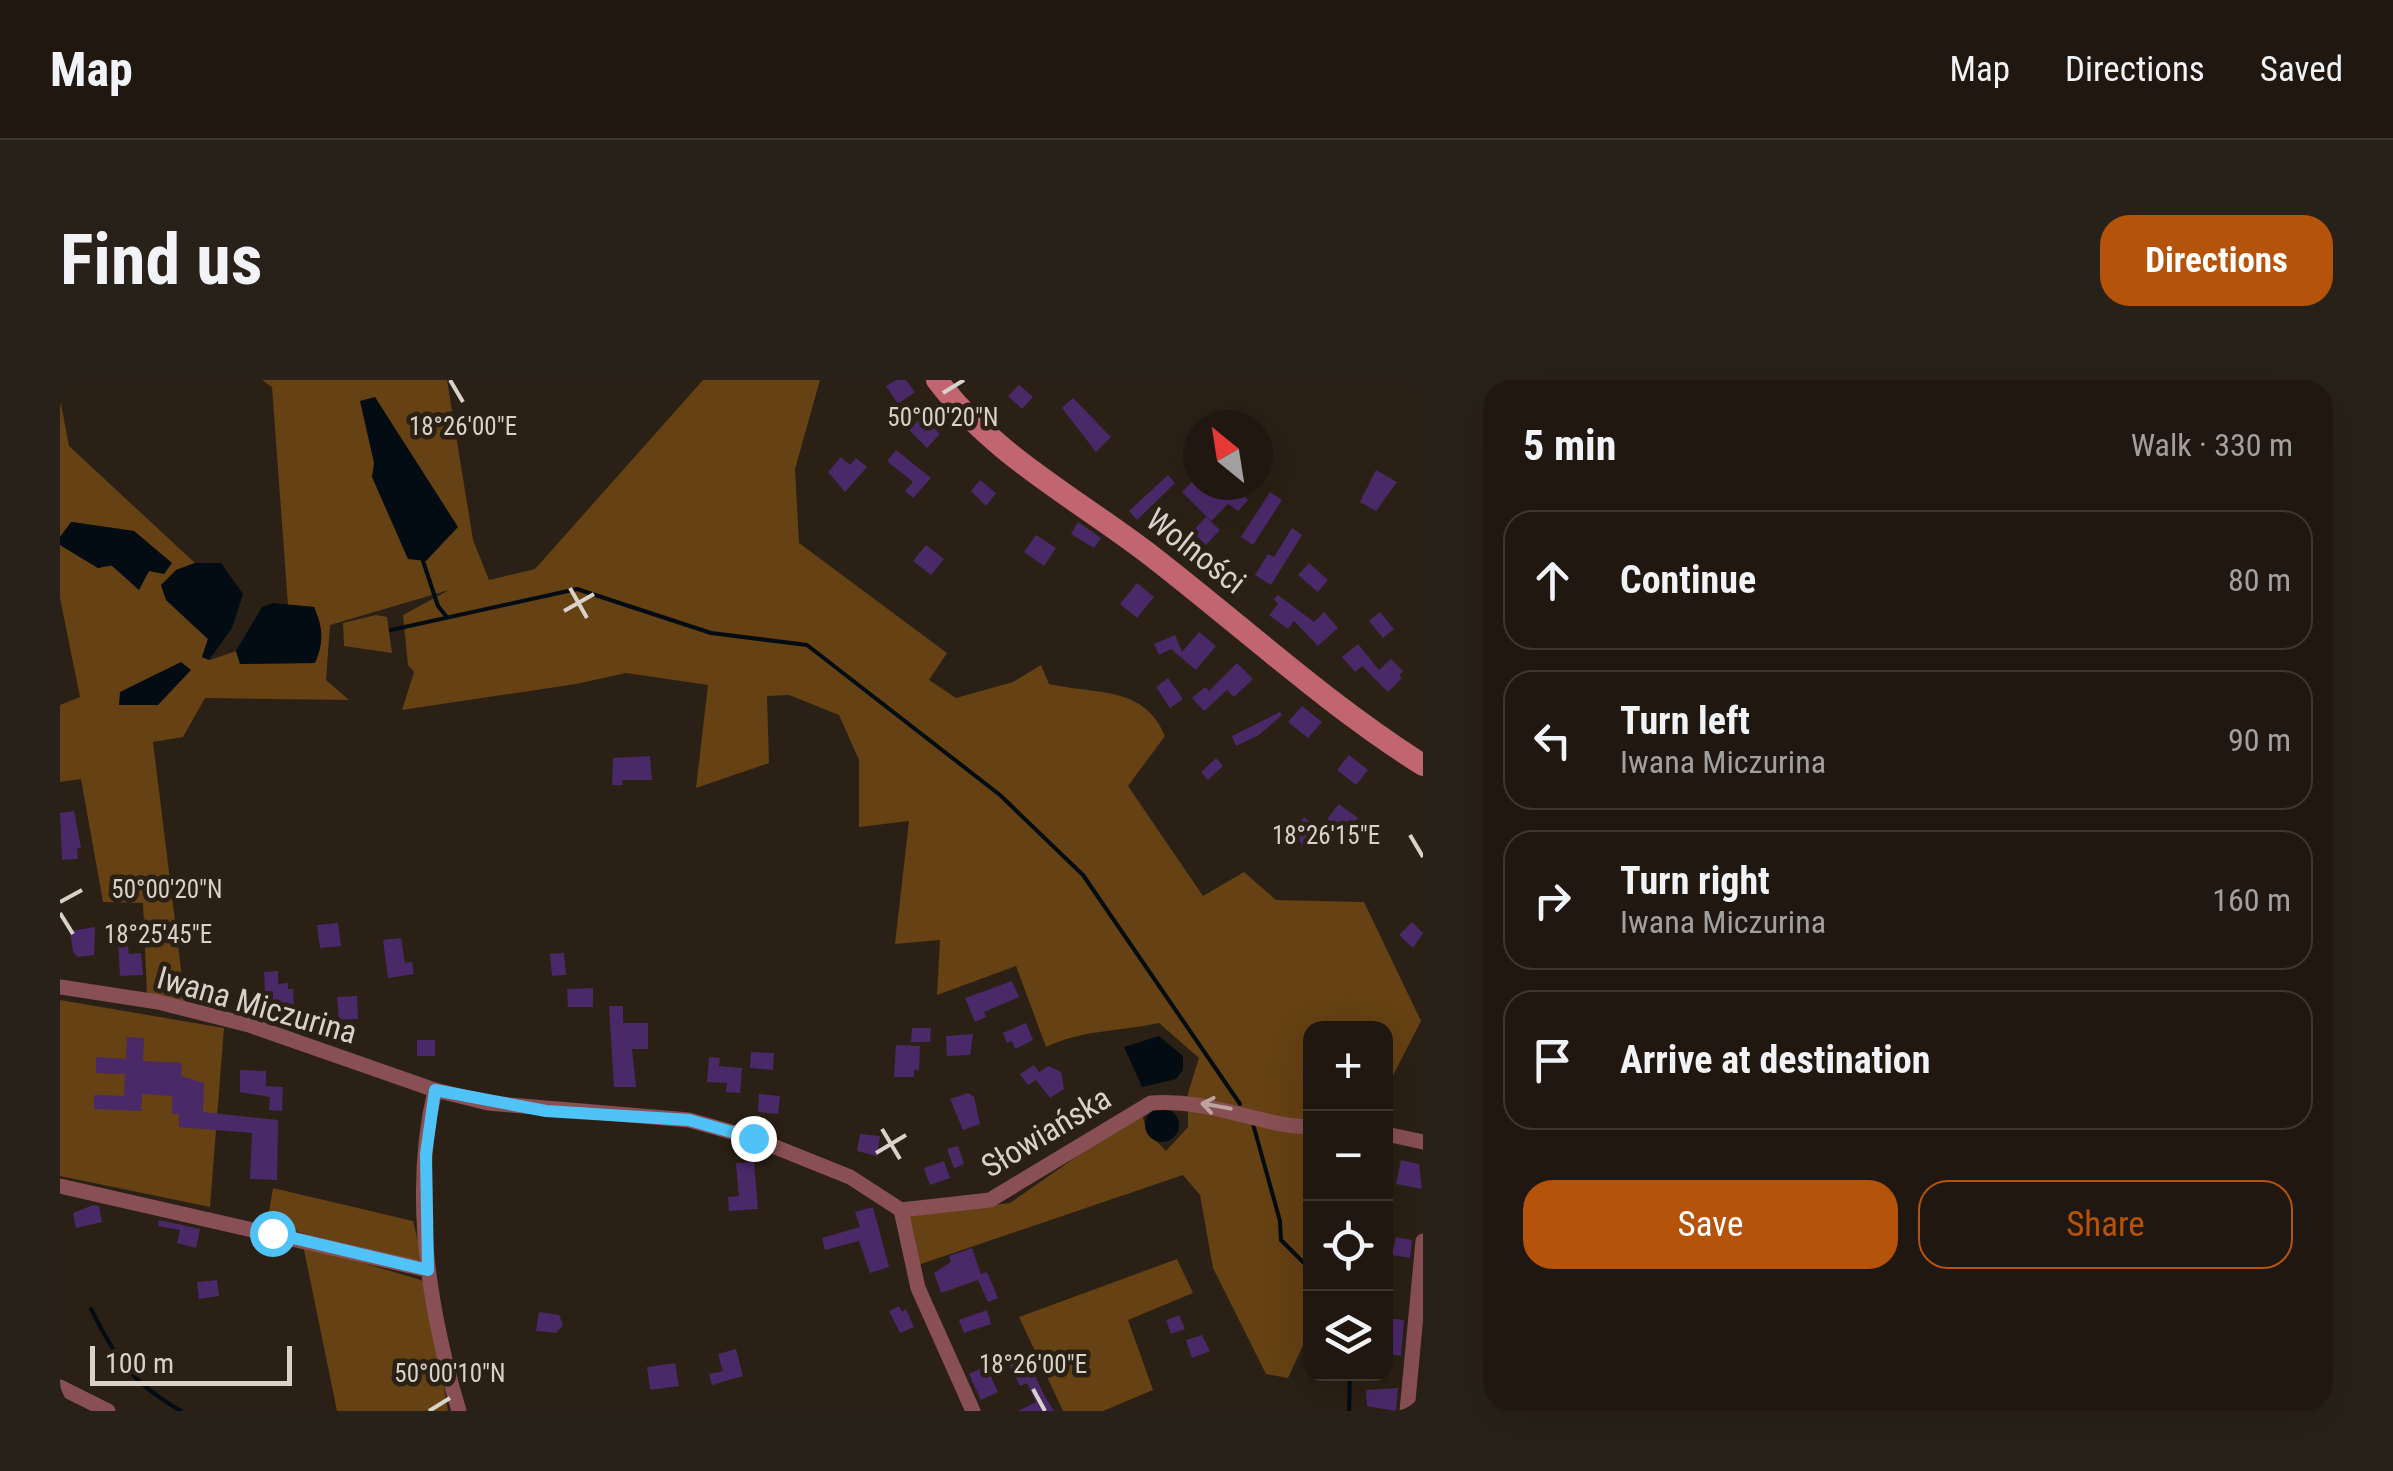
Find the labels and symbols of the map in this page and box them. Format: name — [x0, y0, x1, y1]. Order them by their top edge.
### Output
text: 50°00'20"N — [887, 403, 999, 432]
north arrow — [1183, 410, 1273, 500]
text: 18°26'00"E — [409, 412, 517, 441]
street label: Wolności — [1139, 500, 1253, 602]
text: 18°26'15"E — [1272, 821, 1380, 850]
text: 50°00'20"N — [111, 875, 223, 904]
text: 18°25'45"E — [104, 920, 212, 949]
street label: Iwana Miczurina — [153, 958, 361, 1052]
street label: Słowiańska — [975, 1079, 1117, 1185]
one-way arrow — [1200, 1096, 1233, 1115]
route end — [731, 1116, 777, 1162]
route start — [250, 1211, 296, 1257]
scale bar — [90, 1341, 292, 1386]
text: 18°26'00"E — [979, 1350, 1087, 1379]
text: 50°00'10"N — [394, 1359, 506, 1388]

